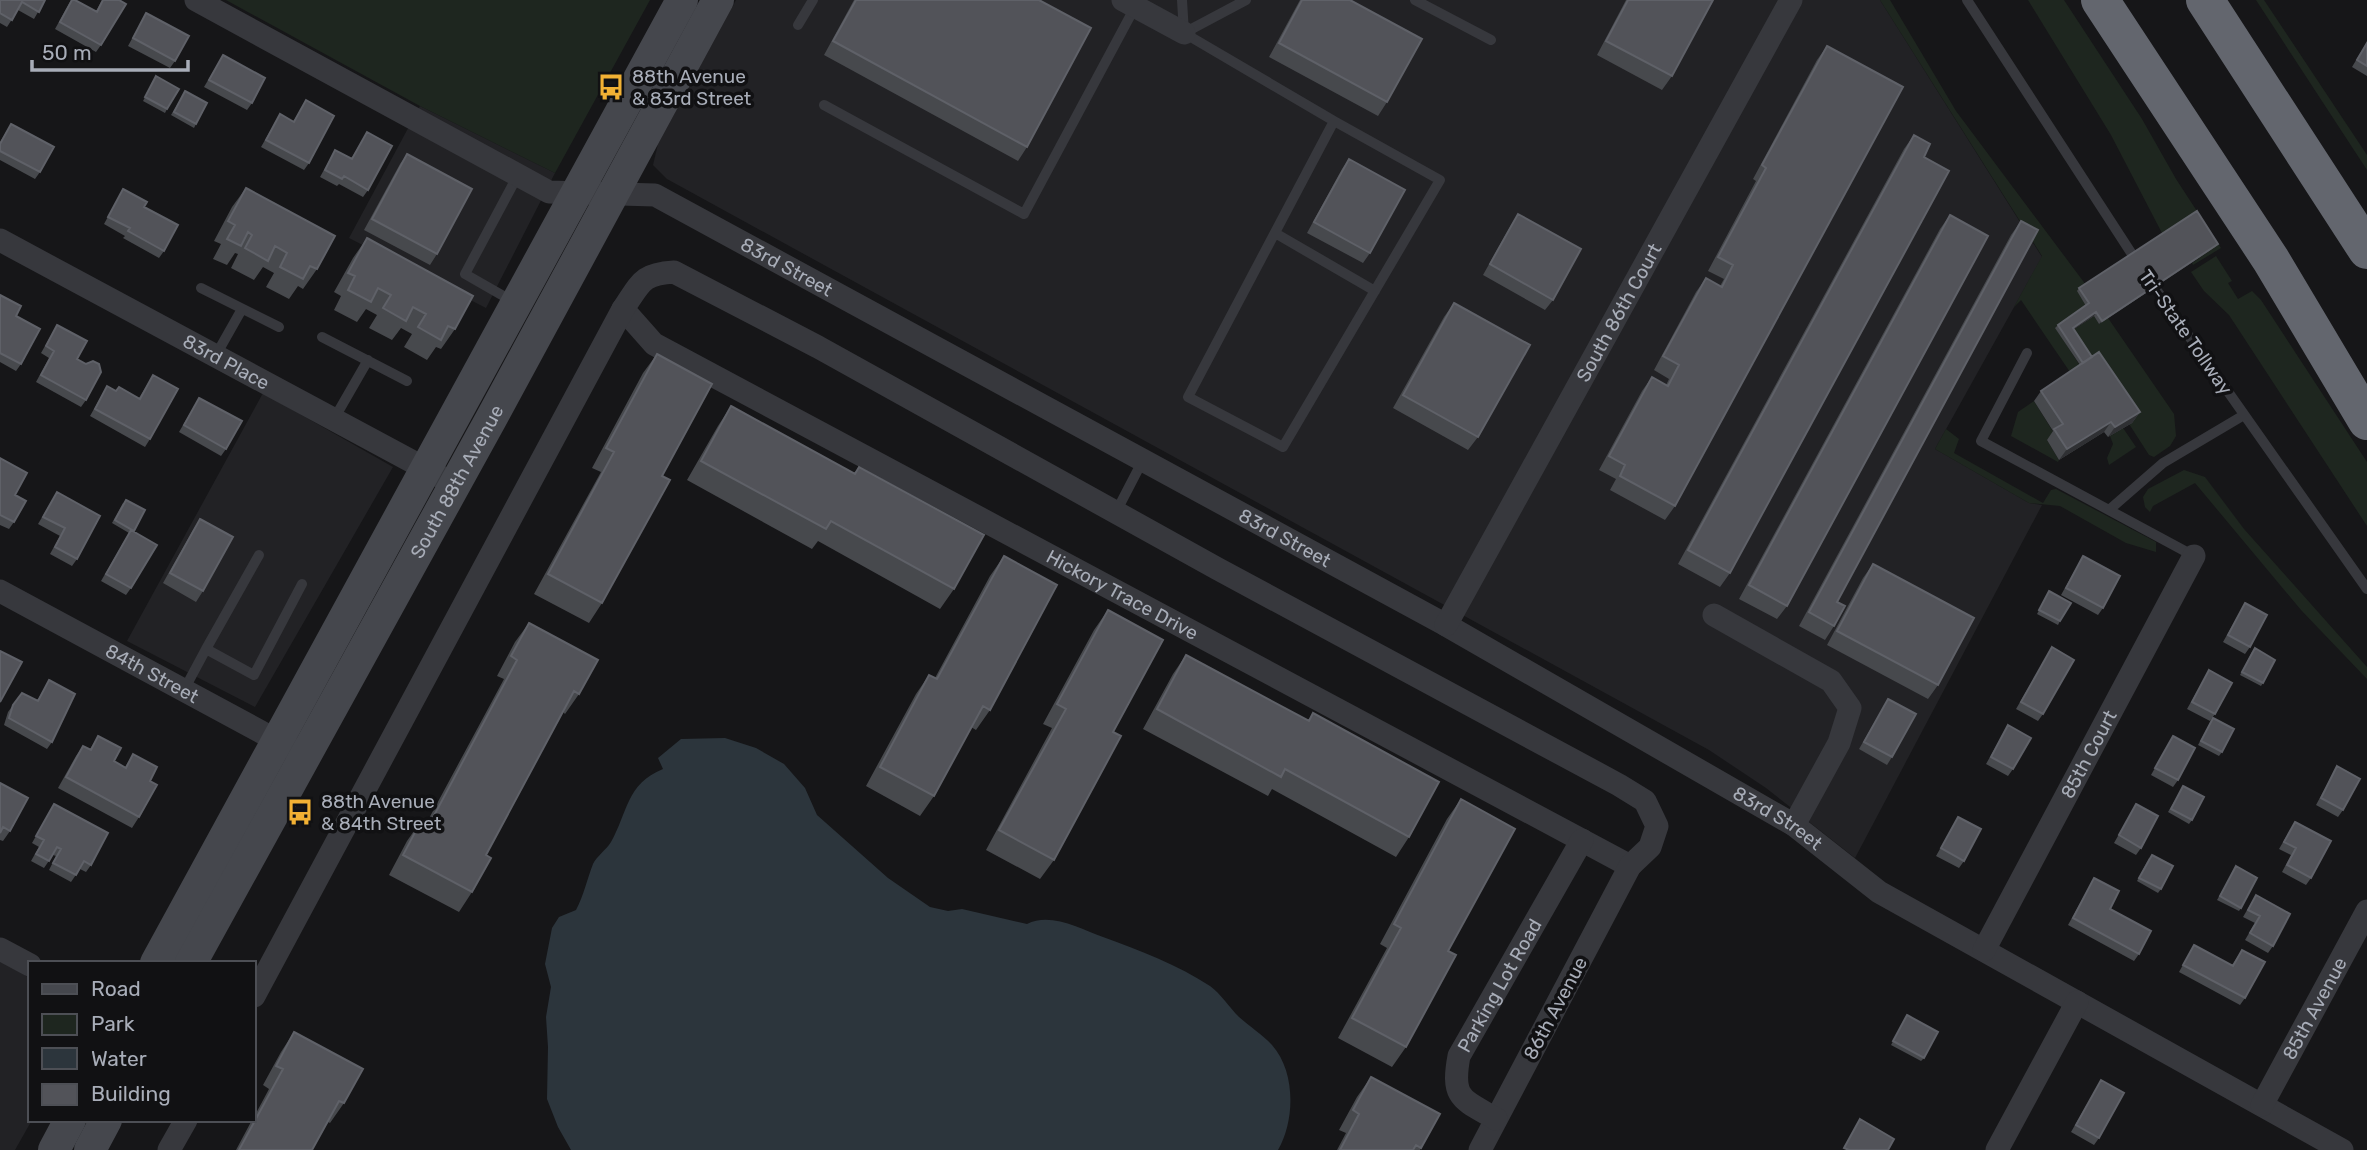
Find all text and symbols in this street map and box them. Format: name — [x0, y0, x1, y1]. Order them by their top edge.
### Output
scale bar — [32, 28, 187, 72]
text: 50 m — [42, 40, 92, 65]
place label: 88th Avenue & 83rd Street — [632, 65, 752, 110]
bus stop icon: 88th Avenue & 83rd Street — [596, 72, 626, 102]
street label: 83rd Street — [737, 233, 837, 302]
street label: South 86th Court — [1571, 239, 1667, 386]
street label: Tri-State Tollway — [2134, 265, 2237, 399]
street label: 83rd Place — [179, 330, 273, 395]
street label: South 88th Avenue — [405, 401, 509, 562]
street label: 83rd Street — [1235, 504, 1335, 573]
street label: Hickory Trace Drive — [1042, 545, 1202, 645]
street label: 84th Street — [101, 639, 203, 708]
street label: 85th Court — [2056, 706, 2122, 802]
street label: 83rd Street — [1729, 781, 1827, 855]
place label: 88th Avenue & 84th Street — [321, 790, 442, 835]
bus stop icon: 88th Avenue & 84th Street — [285, 797, 315, 827]
street label: Parking Lot Road — [1453, 915, 1547, 1057]
street label: 86th Avenue — [1519, 953, 1592, 1064]
street label: 85th Avenue — [2278, 953, 2352, 1064]
legend — [28, 961, 256, 1122]
text: Road — [91, 976, 141, 1001]
text: Park — [91, 1011, 135, 1036]
text: Water — [91, 1046, 147, 1071]
text: Building — [91, 1081, 171, 1106]

